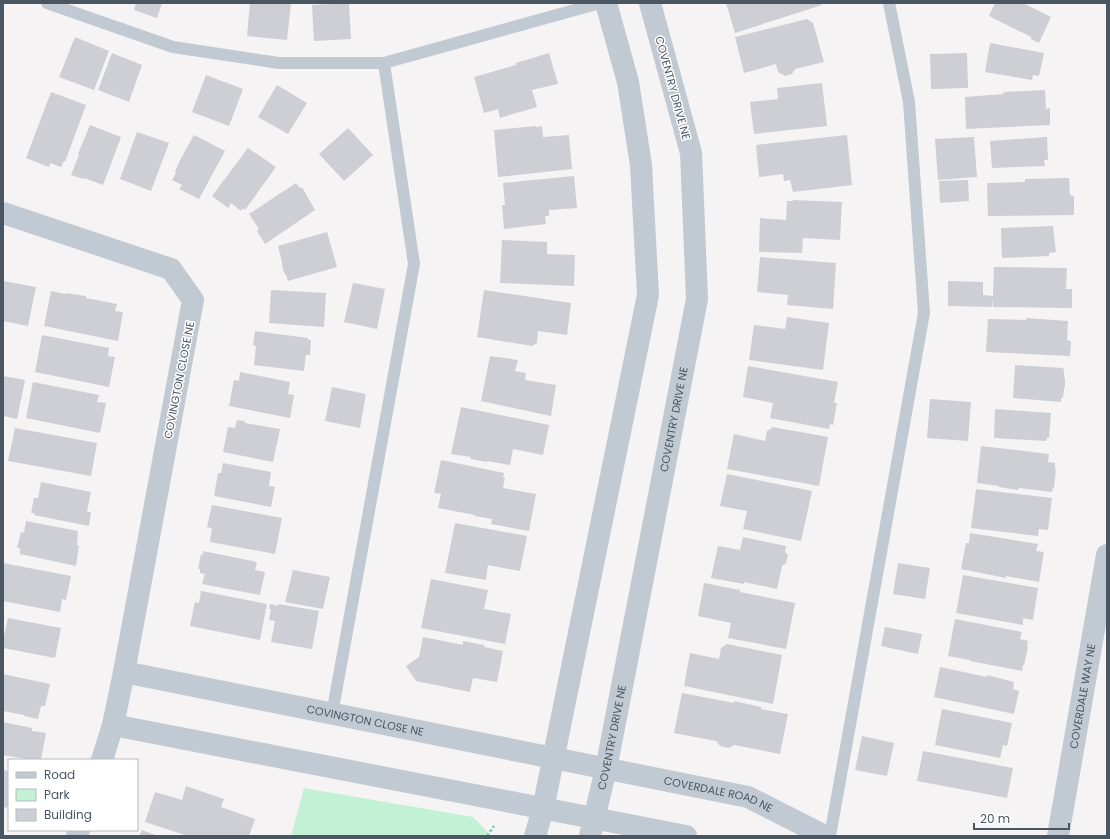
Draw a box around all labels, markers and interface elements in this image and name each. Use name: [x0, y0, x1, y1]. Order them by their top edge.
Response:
street label: COVENTRY DRIVE NE: [651, 34, 695, 142]
street label: COVINGTON CLOSE NE: [160, 320, 198, 440]
street label: COVENTRY DRIVE NE: [656, 366, 692, 473]
street label: COVERDALE WAY NE: [1065, 642, 1099, 750]
street label: COVENTRY DRIVE NE: [593, 684, 630, 791]
street label: COVINGTON CLOSE NE: [305, 701, 425, 740]
legend: [8, 759, 138, 831]
text: Road: [44, 766, 75, 783]
street label: COVERDALE ROAD NE: [662, 772, 776, 816]
text: Park: [44, 786, 71, 803]
scale bar: [974, 805, 1069, 831]
text: Building: [44, 806, 92, 823]
text: 20 m: [980, 810, 1010, 827]

